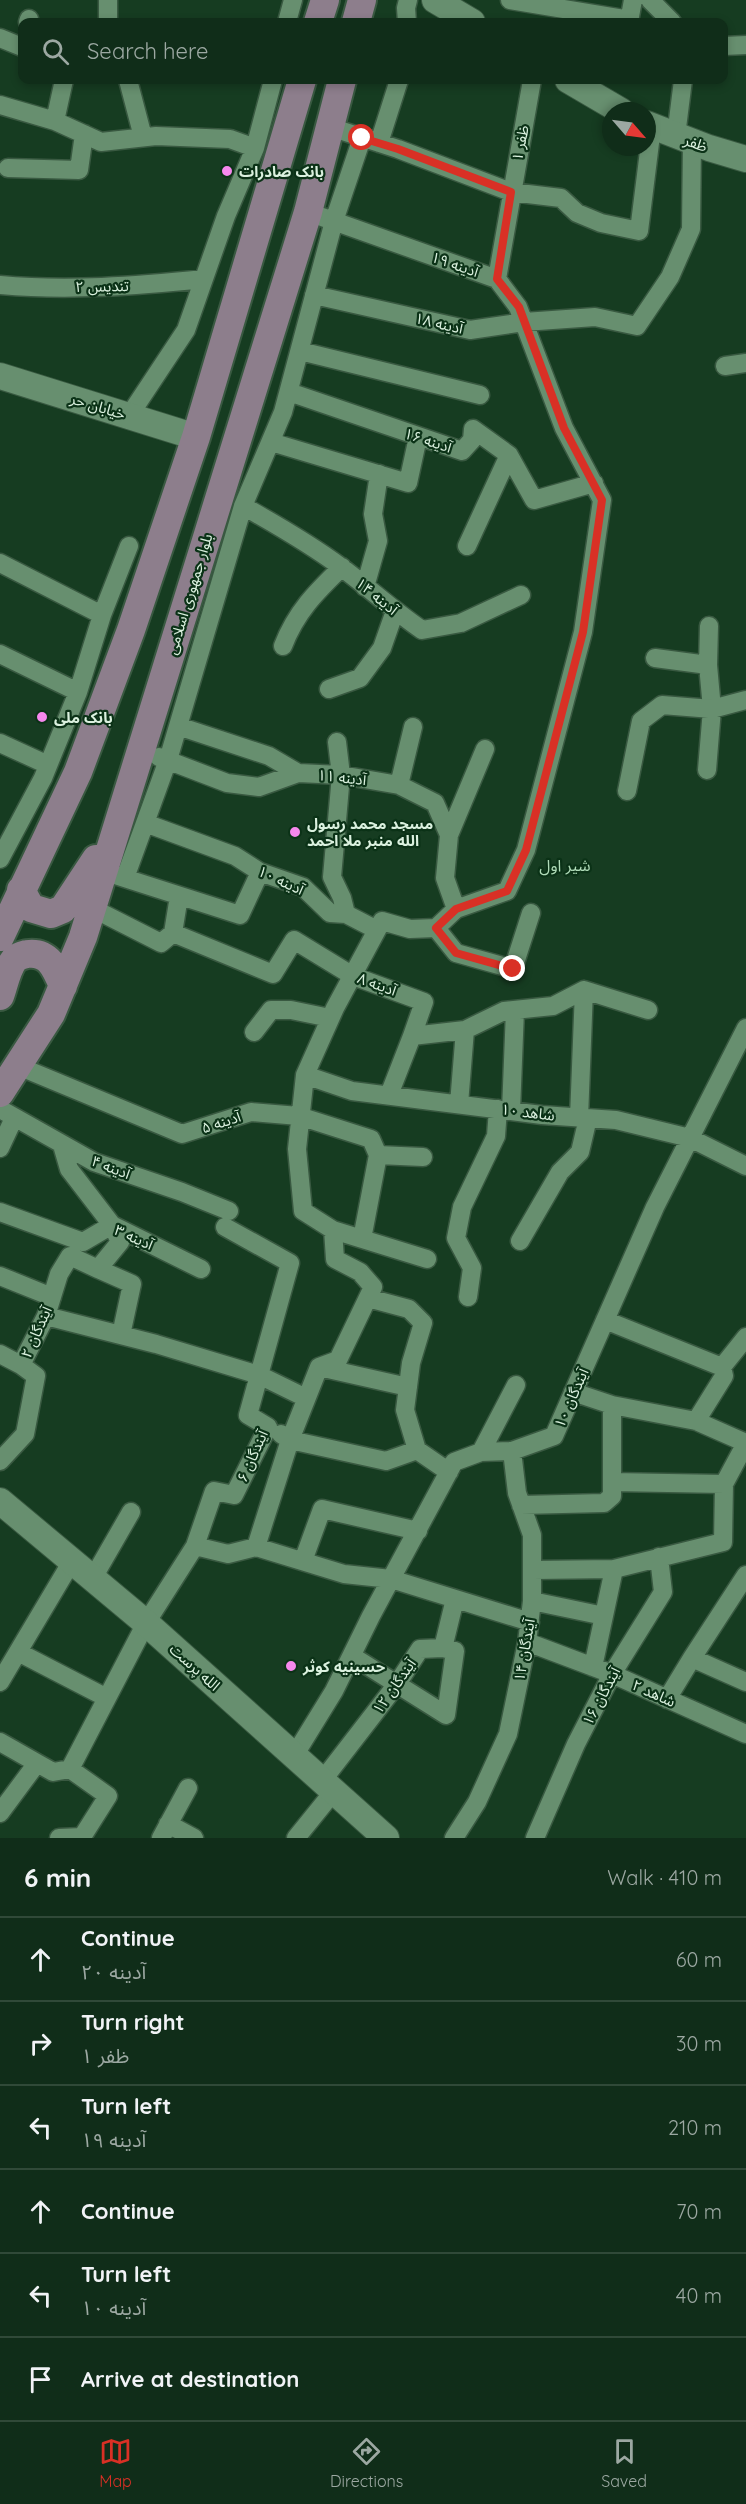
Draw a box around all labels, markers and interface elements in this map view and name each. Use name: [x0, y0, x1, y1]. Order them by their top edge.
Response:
search box: [18, 18, 728, 84]
icon: search: [39, 35, 72, 68]
text: Search here: [87, 37, 208, 65]
north arrow: [602, 102, 656, 156]
street label: ظفر ۱: [507, 123, 533, 163]
route start: [348, 124, 374, 150]
street label: ظفر: [681, 130, 710, 156]
place label: بانک صادرات: [239, 162, 324, 181]
marker: بانک صادرات: [220, 164, 234, 178]
street label: آدینه ۱۹: [429, 247, 482, 281]
street label: تندیس ۲: [75, 276, 129, 296]
street label: آدینه ۱۸: [413, 308, 466, 338]
street label: خیابان حر: [67, 388, 128, 423]
street label: آدینه ۱۶: [402, 423, 455, 457]
street label: بلوار جمهوری اسلامی: [162, 531, 216, 657]
street label: آدینه ۱۴: [352, 573, 402, 619]
place label: بانک ملی: [54, 708, 113, 727]
marker: بانک ملی: [35, 710, 49, 724]
street label: آدینه ۱۱: [317, 765, 368, 789]
place label: مسجد محمد رسول الله منبر ملا احمد: [307, 814, 433, 850]
marker: مسجد محمد رسول الله منبر ملا احمد: [288, 825, 302, 839]
district label: شیر اول: [539, 855, 591, 876]
street label: آدینه ۱۰: [255, 861, 308, 899]
route end: [499, 955, 525, 981]
street label: آدینه ۸: [355, 968, 400, 1000]
street label: شاهد ۱۰: [500, 1099, 556, 1125]
street label: آدینه ۵: [199, 1107, 244, 1137]
street label: آدینه ۴: [89, 1151, 134, 1183]
street label: آدینه ۳: [112, 1220, 157, 1254]
street label: آیندگان ۲: [16, 1303, 56, 1361]
street label: آیندگان ۱۰: [549, 1365, 593, 1431]
street label: آیندگان ۶: [232, 1427, 272, 1485]
street label: آیندگان ۱۴: [509, 1617, 539, 1683]
street label: الله پرست: [165, 1639, 224, 1695]
street label: آیندگان ۱۲: [368, 1654, 420, 1717]
place label: حسینیه کوثر: [302, 1657, 386, 1676]
marker: حسینیه کوثر: [284, 1659, 298, 1673]
street label: آیندگان ۱۶: [578, 1663, 625, 1728]
street label: شاهد ۲: [629, 1675, 679, 1711]
text: 6 min: [24, 1861, 91, 1894]
text: Walk · 410 m: [607, 1865, 722, 1890]
text: Continue: [81, 1924, 175, 1952]
icon: ahead: [24, 1943, 57, 1976]
text: 60 m: [676, 1947, 722, 1972]
text: آدینه ۲۰: [81, 1959, 146, 1984]
text: Turn right: [81, 2008, 185, 2036]
icon: right: [24, 2027, 57, 2060]
text: 30 m: [676, 2031, 722, 2056]
text: ظفر ۱: [81, 2043, 129, 2068]
text: Turn left: [81, 2092, 171, 2120]
icon: left: [24, 2111, 57, 2144]
text: 210 m: [668, 2115, 722, 2140]
text: آدینه ۱۹: [81, 2127, 146, 2152]
icon: ahead: [24, 2195, 57, 2228]
text: Continue: [81, 2197, 175, 2225]
text: 70 m: [676, 2199, 722, 2224]
text: Turn left: [81, 2260, 171, 2288]
icon: left: [24, 2279, 57, 2312]
text: 40 m: [676, 2283, 722, 2308]
text: آدینه ۱۰: [81, 2295, 146, 2320]
icon: arrive: [24, 2363, 57, 2396]
text: Arrive at destination: [81, 2365, 299, 2393]
tab: Map: [99, 2435, 132, 2491]
tab: Directions: [330, 2435, 403, 2491]
tab: Saved: [601, 2435, 647, 2491]

